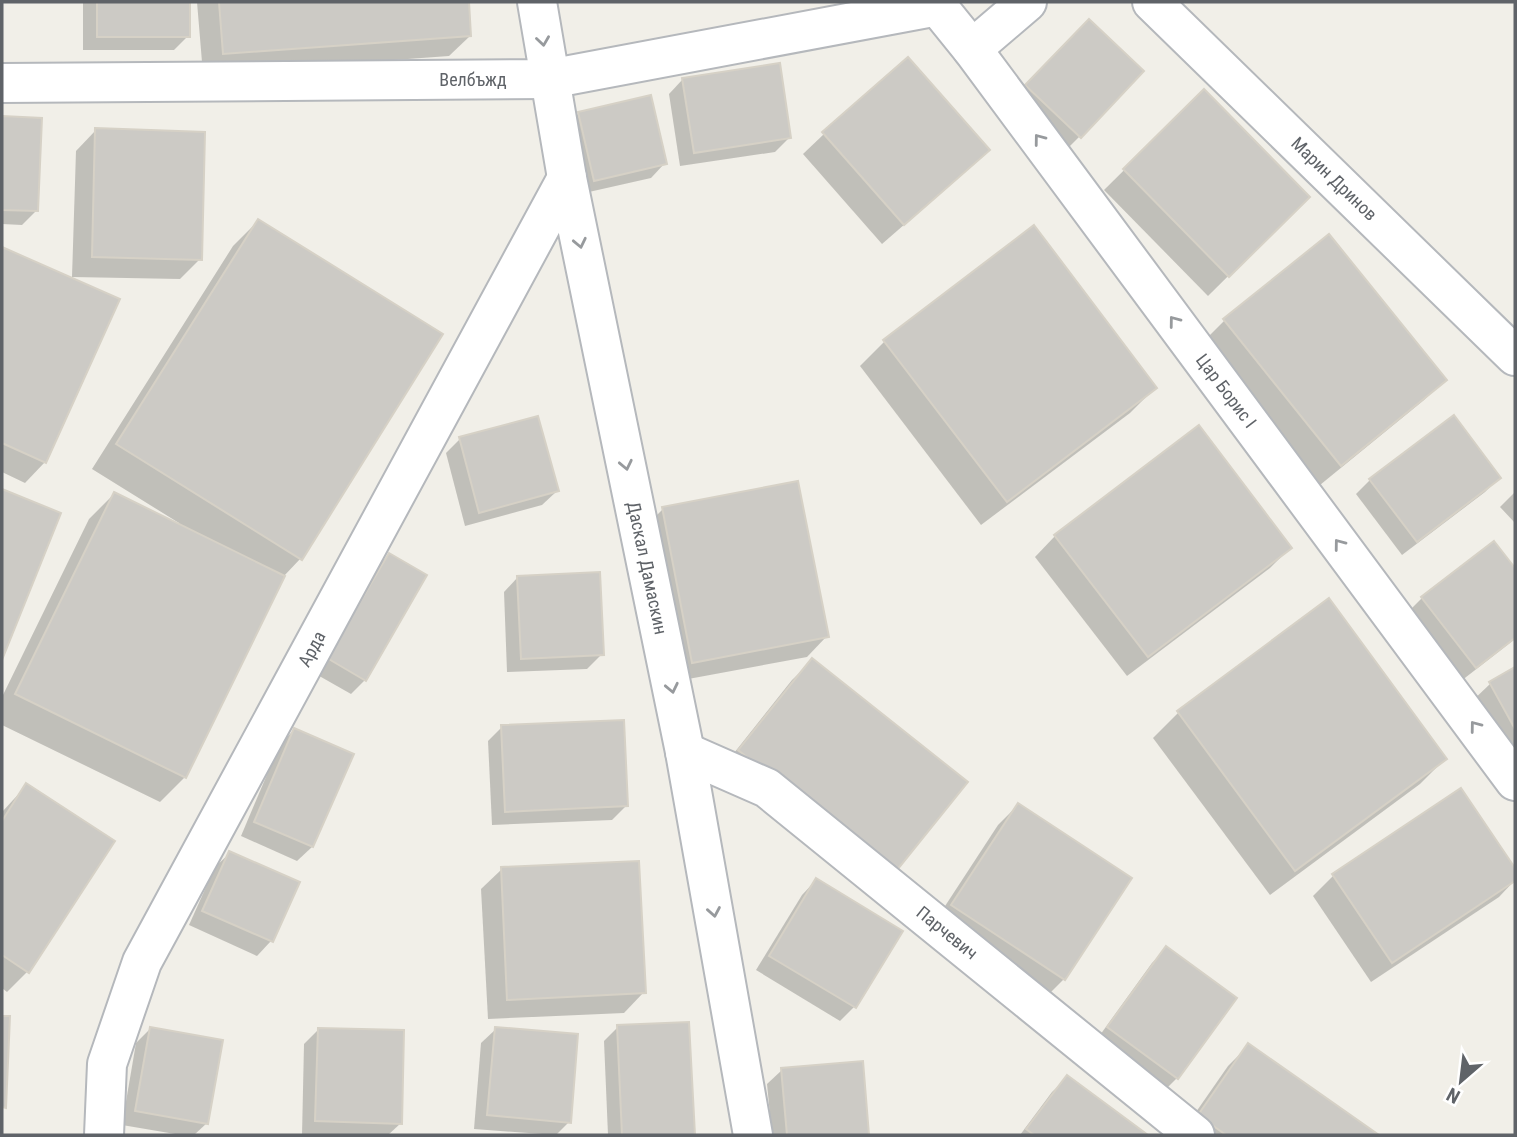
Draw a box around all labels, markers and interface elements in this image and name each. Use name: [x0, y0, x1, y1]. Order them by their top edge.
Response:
one-way arrow: [535, 35, 550, 46]
street label: Велбъжд: [439, 69, 507, 90]
street label: Марин Дринов: [1287, 133, 1381, 225]
one-way arrow: [1034, 134, 1047, 147]
one-way arrow: [572, 237, 587, 249]
one-way arrow: [1170, 317, 1183, 329]
street label: Цар Борис I: [1192, 350, 1261, 432]
one-way arrow: [618, 459, 633, 471]
street label: Даскал Дамаскин: [623, 499, 672, 636]
one-way arrow: [1335, 539, 1347, 551]
street label: Арда: [294, 627, 330, 670]
one-way arrow: [664, 682, 679, 694]
one-way arrow: [1470, 721, 1483, 734]
street label: Парчевич: [912, 902, 982, 964]
one-way arrow: [706, 906, 721, 918]
north arrow: [1426, 1046, 1496, 1116]
text: N: [1443, 1083, 1464, 1108]

